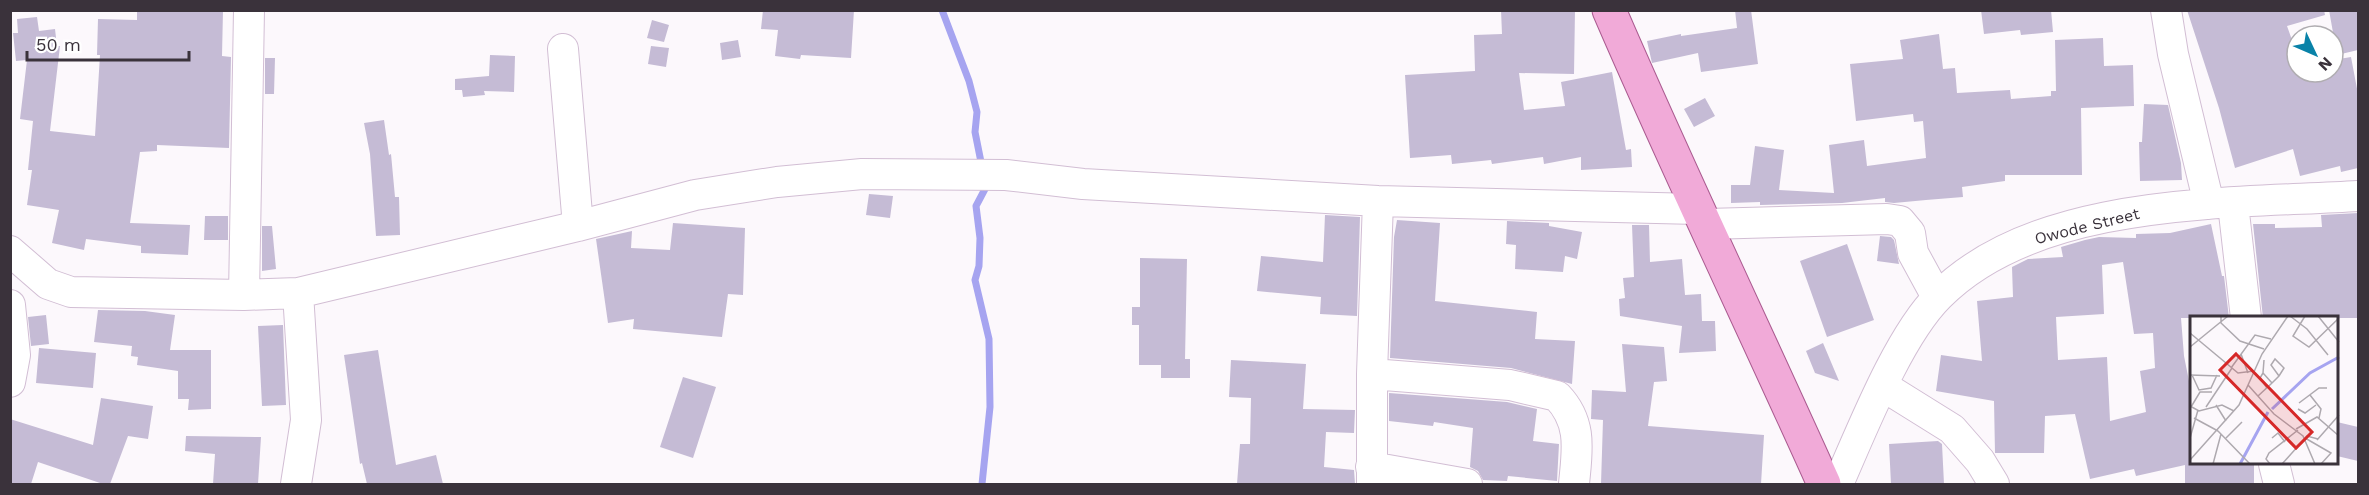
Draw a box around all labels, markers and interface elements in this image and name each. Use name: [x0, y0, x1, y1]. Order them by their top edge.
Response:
scale bar: [27, 24, 189, 62]
north arrow: [2285, 24, 2345, 84]
text: 50 m: [36, 34, 81, 55]
text: N: [2314, 53, 2336, 75]
street label: Owode Street: [2033, 204, 2142, 248]
inset map: [2190, 316, 2339, 465]

